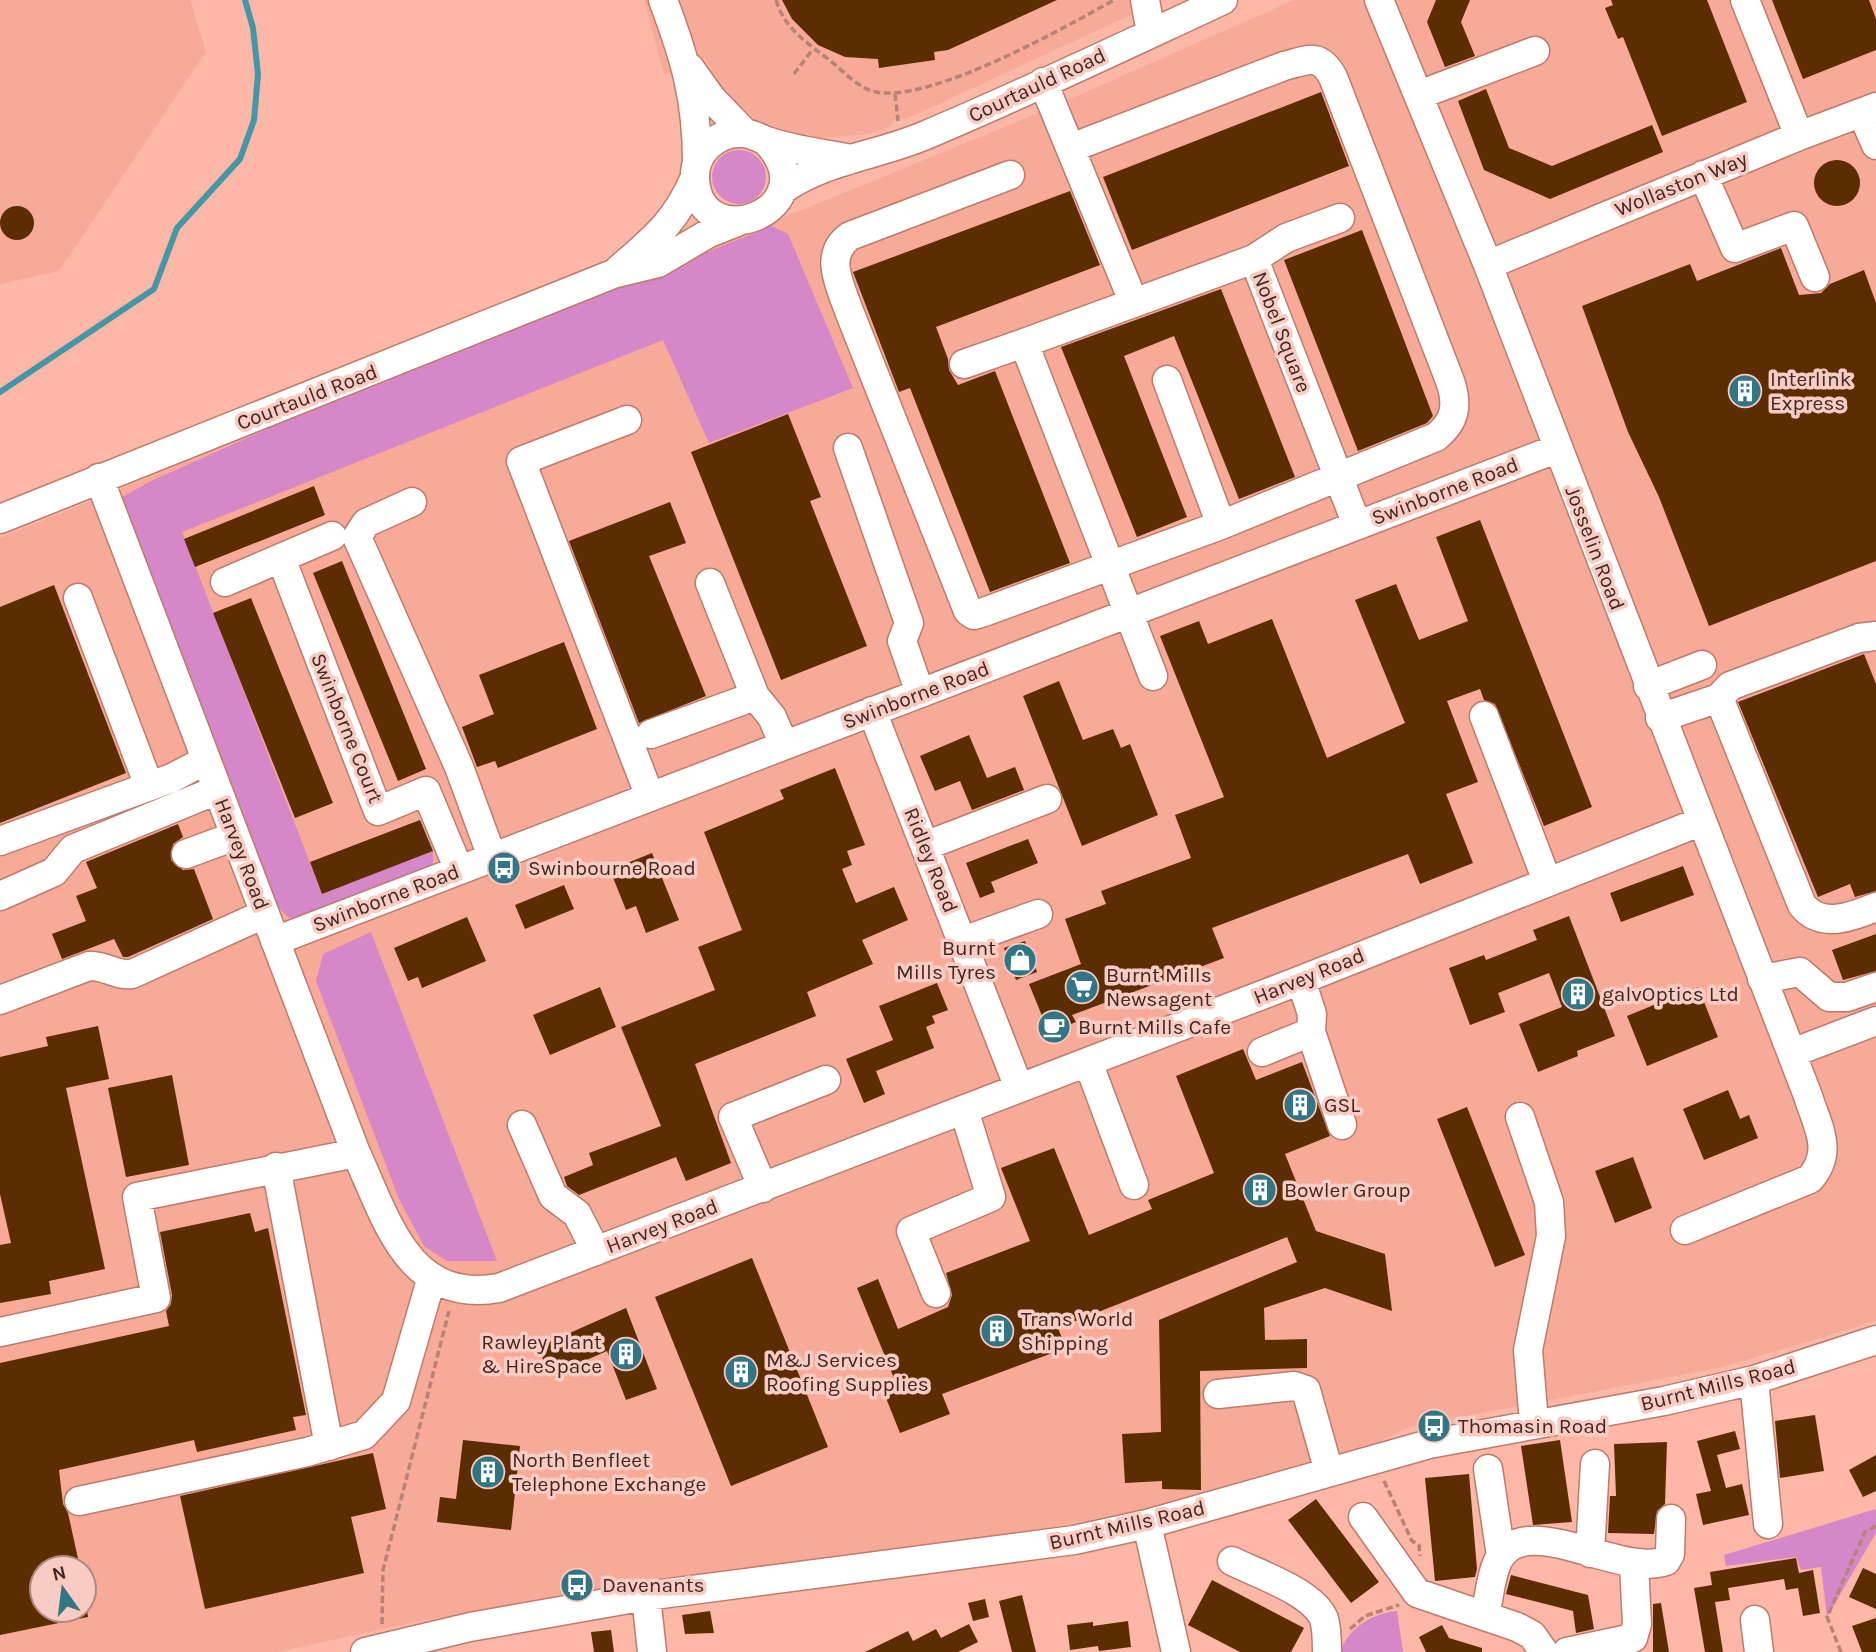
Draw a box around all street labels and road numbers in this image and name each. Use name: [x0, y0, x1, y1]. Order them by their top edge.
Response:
street label: Courtauld Road: [965, 43, 1109, 127]
street label: Wollaston Way: [1611, 146, 1751, 221]
street label: Nobel Square: [1248, 268, 1316, 396]
street label: Courtauld Road: [233, 359, 381, 435]
street label: Swinborne Road: [1368, 452, 1522, 530]
street label: Josselin Road: [1560, 483, 1630, 613]
street label: Swinborne Court: [306, 650, 388, 806]
street label: Swinborne Road: [839, 656, 993, 734]
street label: Harvey Road: [210, 795, 274, 913]
street label: Ridley Road: [899, 804, 963, 916]
street label: Swinborne Road: [309, 859, 463, 937]
street label: Harvey Road: [1250, 943, 1368, 1009]
street label: Harvey Road: [603, 1194, 721, 1258]
street label: Burnt Mills Road: [1638, 1354, 1798, 1416]
street label: Burnt Mills Road: [1047, 1495, 1207, 1555]

